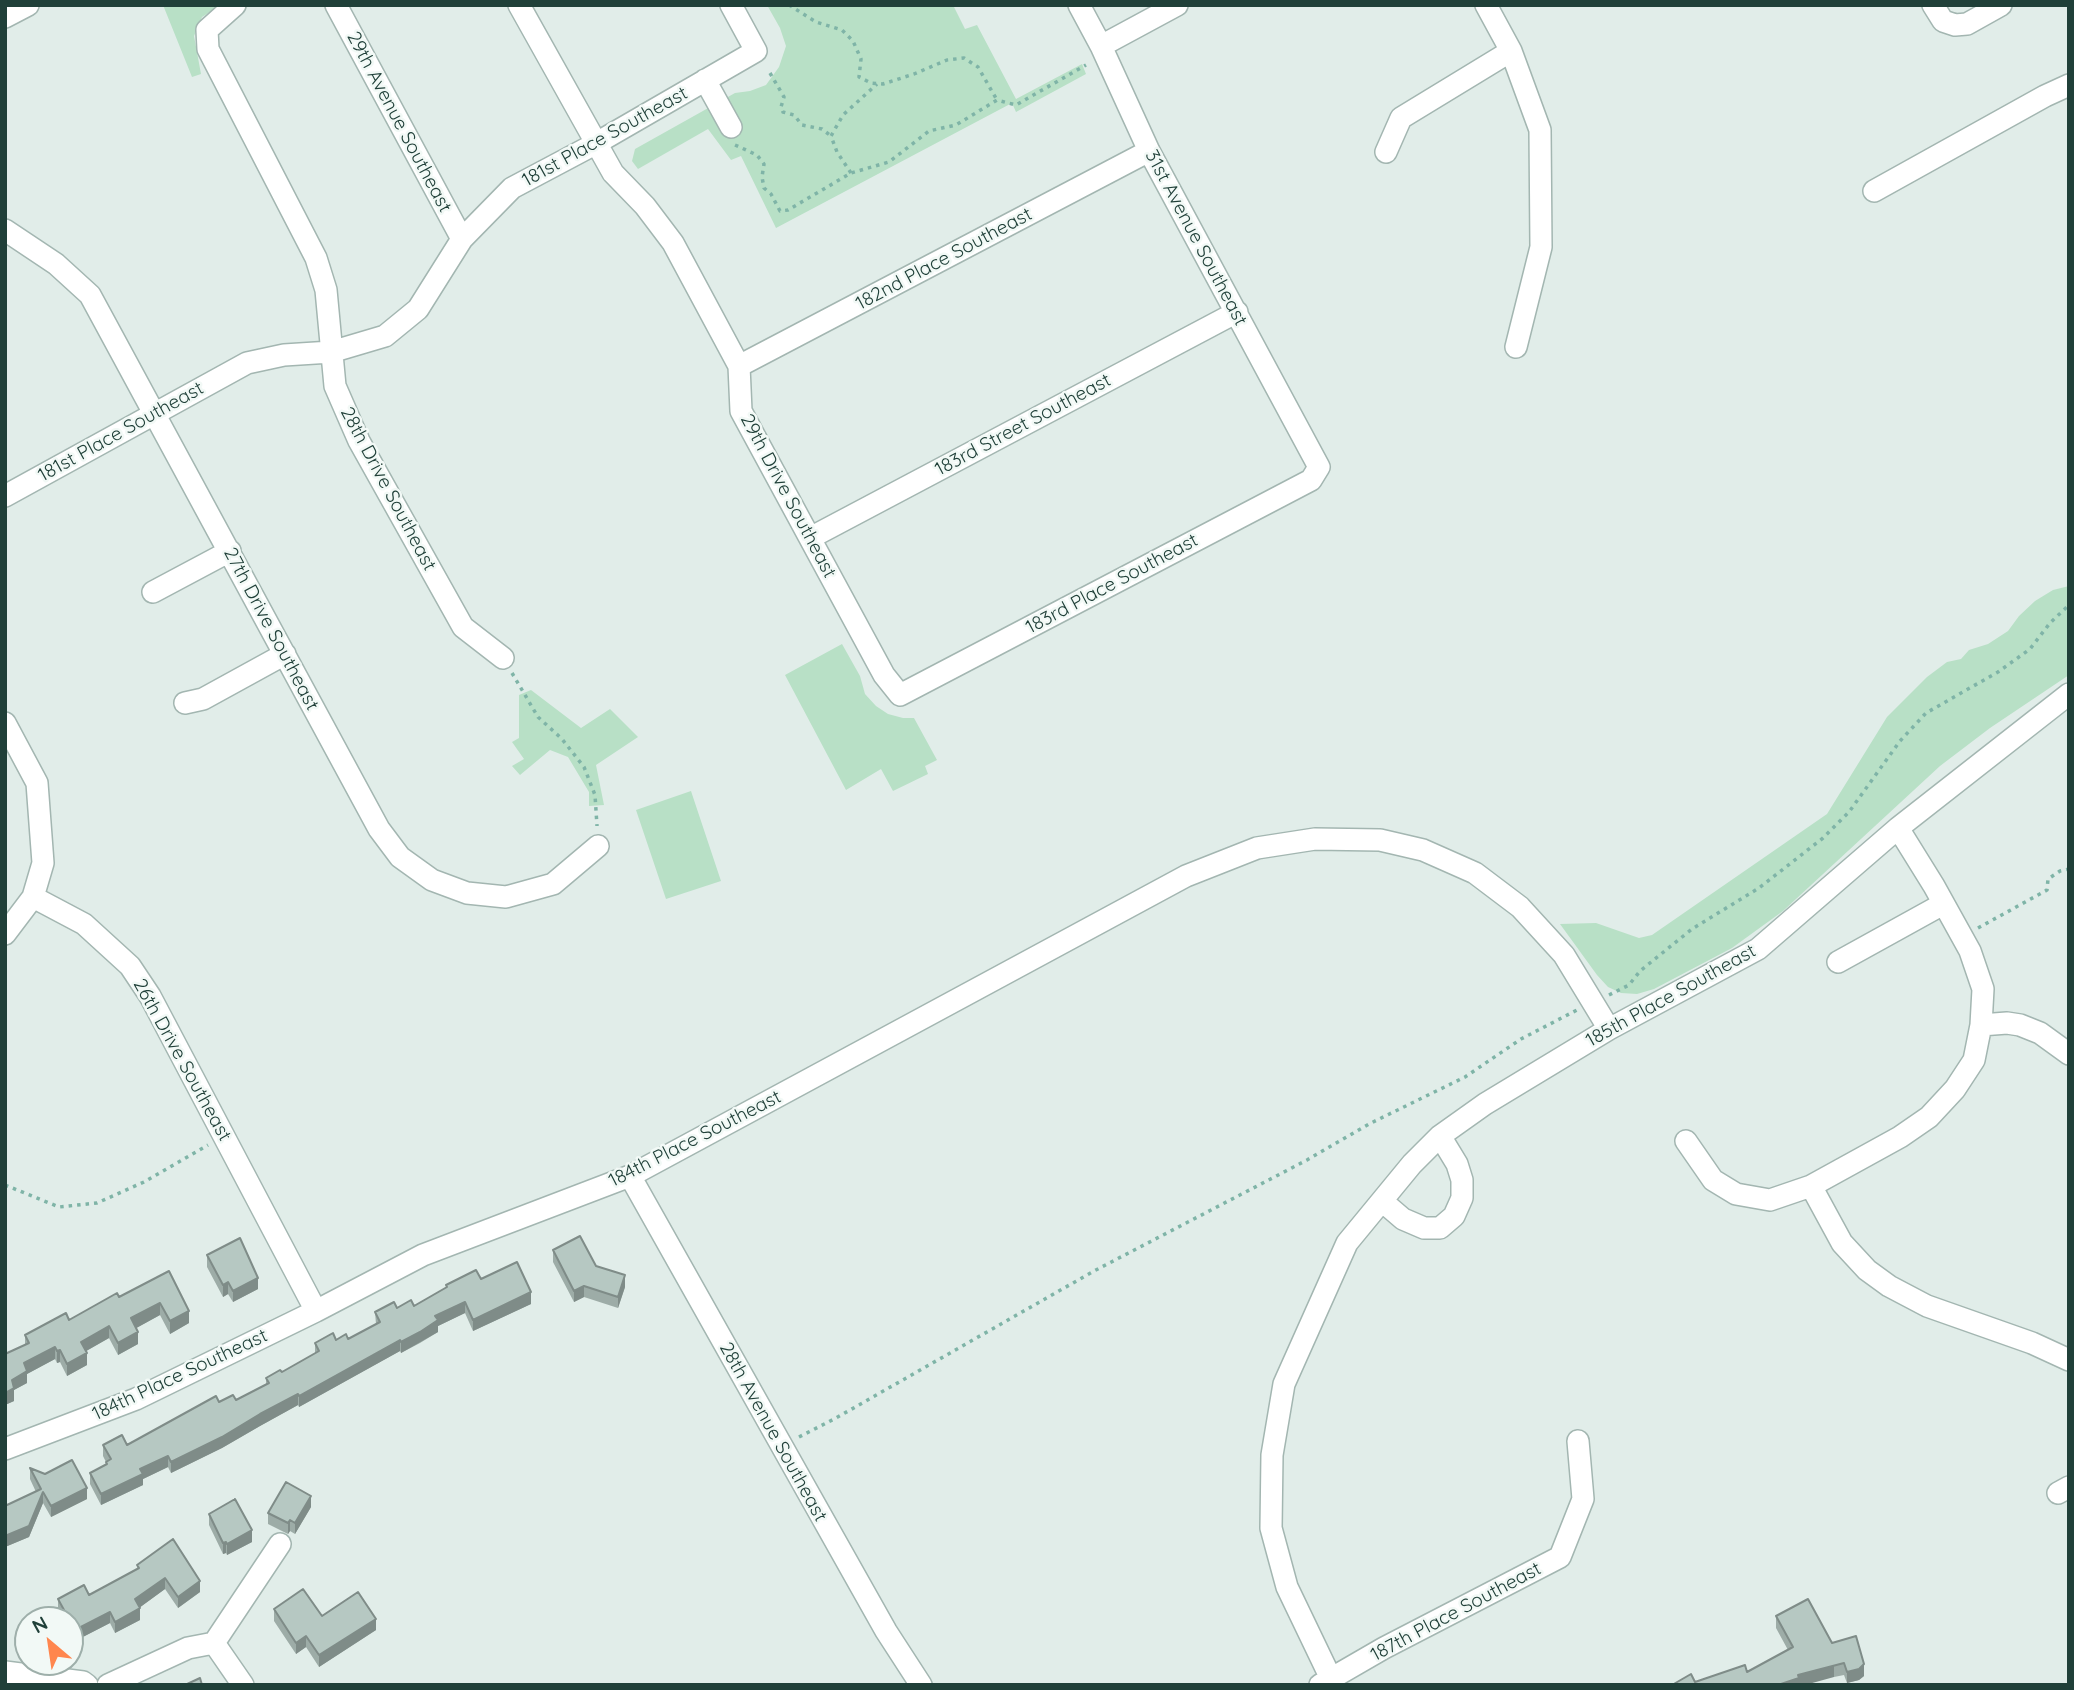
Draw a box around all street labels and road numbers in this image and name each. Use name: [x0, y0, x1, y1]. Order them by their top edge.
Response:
street label: 29th Avenue Southeast: [342, 28, 456, 216]
street label: 181st Place Southeast: [518, 82, 692, 192]
street label: 31st Avenue Southeast: [1140, 146, 1252, 330]
street label: 182nd Place Southeast: [852, 203, 1036, 315]
street label: 183rd Street Southeast: [931, 369, 1115, 481]
street label: 181st Place Southeast: [34, 377, 208, 487]
street label: 28th Drive Southeast: [335, 403, 441, 575]
street label: 29th Drive Southeast: [735, 410, 841, 582]
street label: 183rd Place Southeast: [1022, 529, 1202, 639]
street label: 27th Drive Southeast: [218, 544, 324, 714]
street label: 185th Place Southeast: [1582, 940, 1760, 1052]
street label: 26th Drive Southeast: [128, 975, 236, 1145]
street label: 184th Place Southeast: [605, 1086, 785, 1192]
street label: 184th Place Southeast: [89, 1324, 271, 1426]
street label: 28th Avenue Southeast: [714, 1338, 832, 1526]
street label: 187th Place Southeast: [1367, 1557, 1545, 1667]

